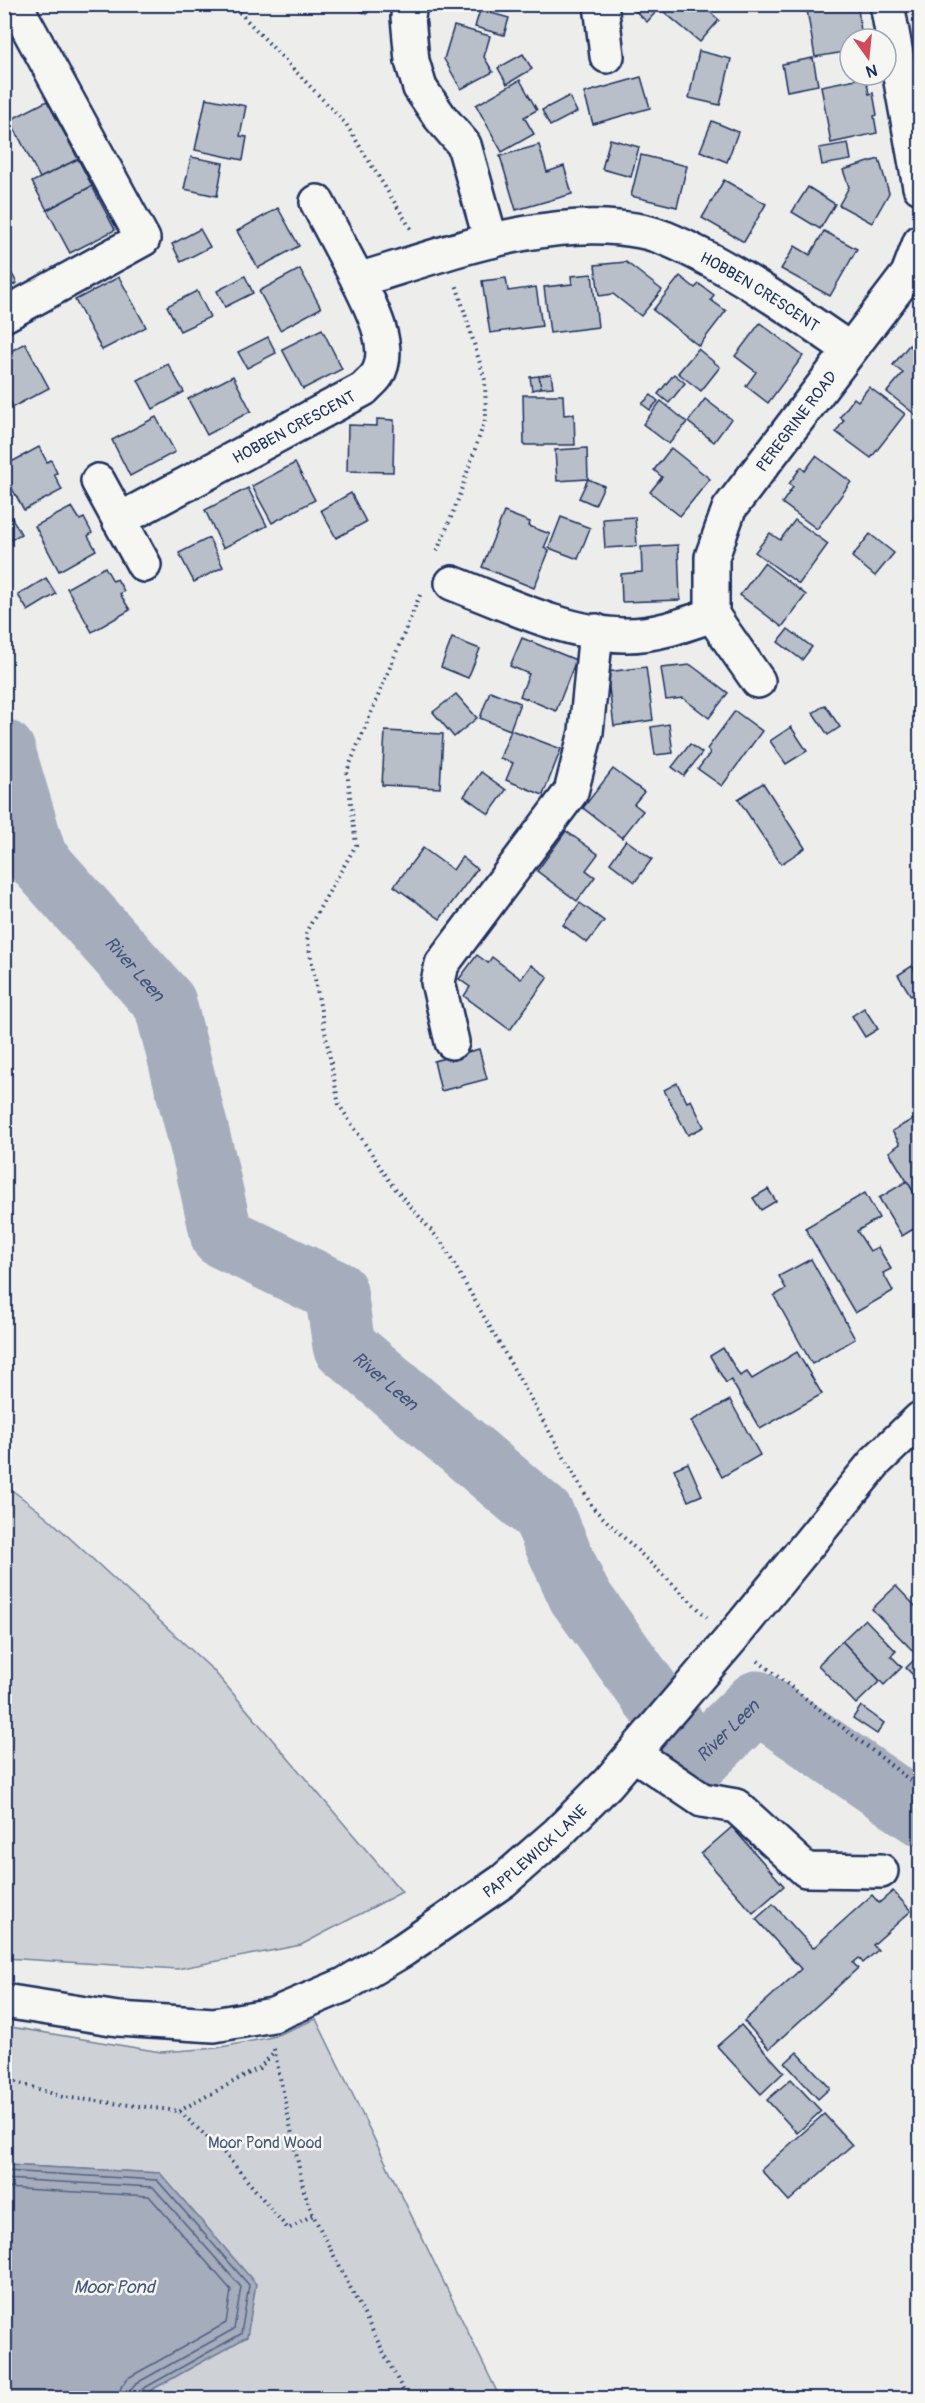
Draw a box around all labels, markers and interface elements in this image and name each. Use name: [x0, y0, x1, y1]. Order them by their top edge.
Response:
north arrow: [838, 27, 898, 87]
text: N: [864, 59, 879, 82]
street label: HOBBEN CRESCENT: [697, 248, 823, 337]
street label: PEREGRINE ROAD: [752, 367, 842, 476]
street label: HOBBEN CRESCENT: [229, 386, 359, 469]
water label: River Leen: [99, 932, 170, 1007]
water label: River Leen: [347, 1347, 423, 1416]
water label: River Leen: [692, 1694, 765, 1767]
street label: PAPPLEWICK LANE: [479, 1801, 592, 1903]
park label: Moor Pond Wood: [208, 2133, 322, 2153]
water label: Moor Pond: [73, 2276, 157, 2299]

